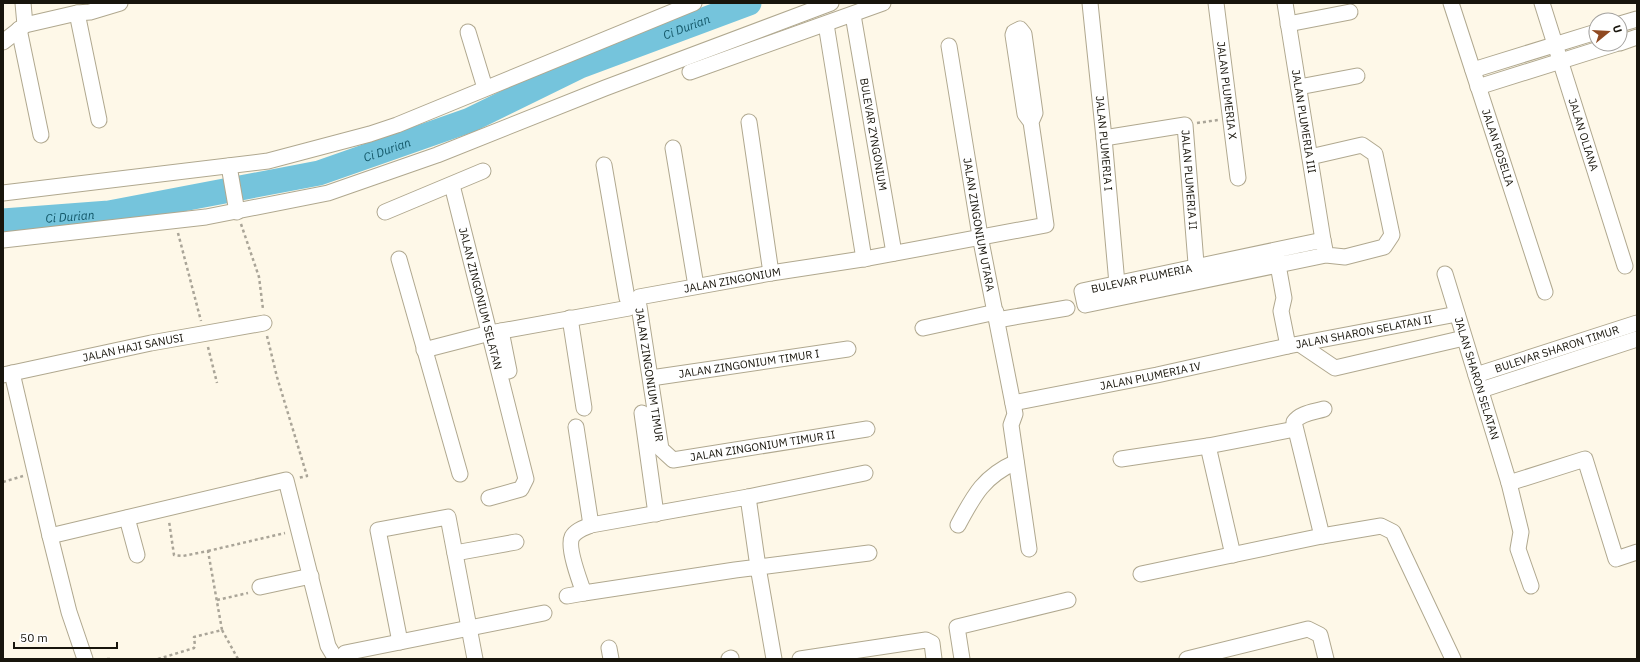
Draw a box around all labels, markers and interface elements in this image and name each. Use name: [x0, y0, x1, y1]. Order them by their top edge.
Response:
water label: Ci Durian: [661, 11, 712, 42]
north arrow: [1588, 12, 1628, 52]
text: U: [1610, 23, 1625, 35]
street label: JALAN PLUMERIA X: [1214, 41, 1240, 140]
street label: JALAN PLUMERIA III: [1289, 69, 1319, 174]
street label: BULEVAR ZYNGONIUM: [857, 77, 890, 192]
street label: JALAN PLUMERIA I: [1093, 95, 1116, 192]
street label: JALAN OLIANA: [1566, 97, 1602, 173]
street label: JALAN ROSELIA: [1479, 107, 1517, 188]
street label: JALAN PLUMERIA II: [1178, 129, 1200, 230]
water label: Ci Durian: [361, 134, 413, 164]
street label: JALAN ZINGONIUM UTARA: [960, 157, 998, 292]
water label: Ci Durian: [45, 207, 95, 225]
street label: JALAN ZINGONIUM SELATAN: [456, 226, 505, 371]
street label: BULEVAR PLUMERIA: [1090, 261, 1193, 296]
street label: JALAN ZINGONIUM: [683, 265, 782, 296]
street label: JALAN ZINGONIUM TIMUR: [632, 307, 667, 443]
street label: JALAN SHARON SELATAN II: [1294, 312, 1433, 351]
street label: JALAN SHARON SELATAN: [1452, 315, 1502, 441]
street label: BULEVAR SHARON TIMUR: [1493, 322, 1621, 375]
street label: JALAN HAJI SANUSI: [81, 330, 185, 365]
street label: JALAN ZINGONIUM TIMUR I: [678, 346, 820, 381]
street label: JALAN PLUMERIA IV: [1099, 358, 1202, 393]
street label: JALAN ZINGONIUM TIMUR II: [689, 427, 836, 464]
scale bar: [14, 624, 117, 650]
text: 50 m: [20, 630, 48, 645]

